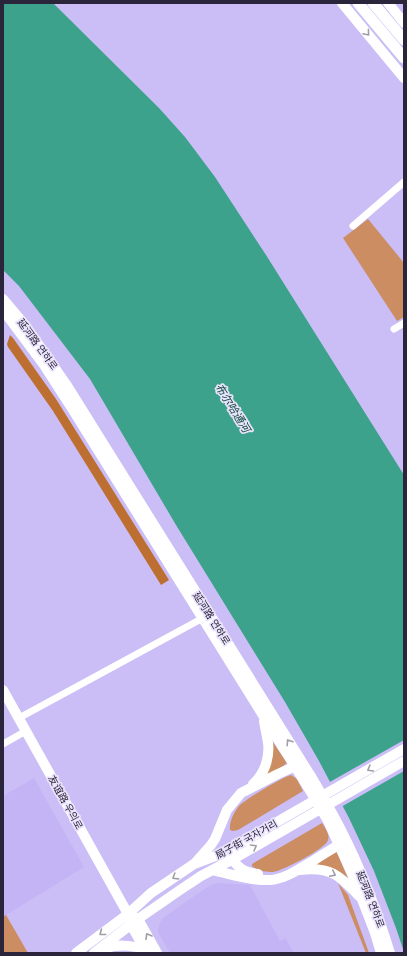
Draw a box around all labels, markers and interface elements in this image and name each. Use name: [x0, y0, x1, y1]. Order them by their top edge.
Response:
one-way arrow: [362, 28, 369, 36]
street label: 延河路 연하로: [15, 316, 61, 372]
water label: 布尔哈通河: [212, 380, 255, 437]
street label: 延河路 연하로: [190, 589, 234, 647]
one-way arrow: [287, 739, 294, 746]
one-way arrow: [367, 764, 374, 771]
street label: 友谊路 우의로: [45, 772, 87, 832]
street label: 局子街 국자거리: [212, 816, 280, 862]
one-way arrow: [250, 844, 257, 851]
street label: 延河路 연하로: [354, 868, 388, 930]
one-way arrow: [329, 869, 336, 877]
one-way arrow: [172, 872, 179, 879]
one-way arrow: [99, 929, 106, 936]
one-way arrow: [145, 933, 152, 940]

